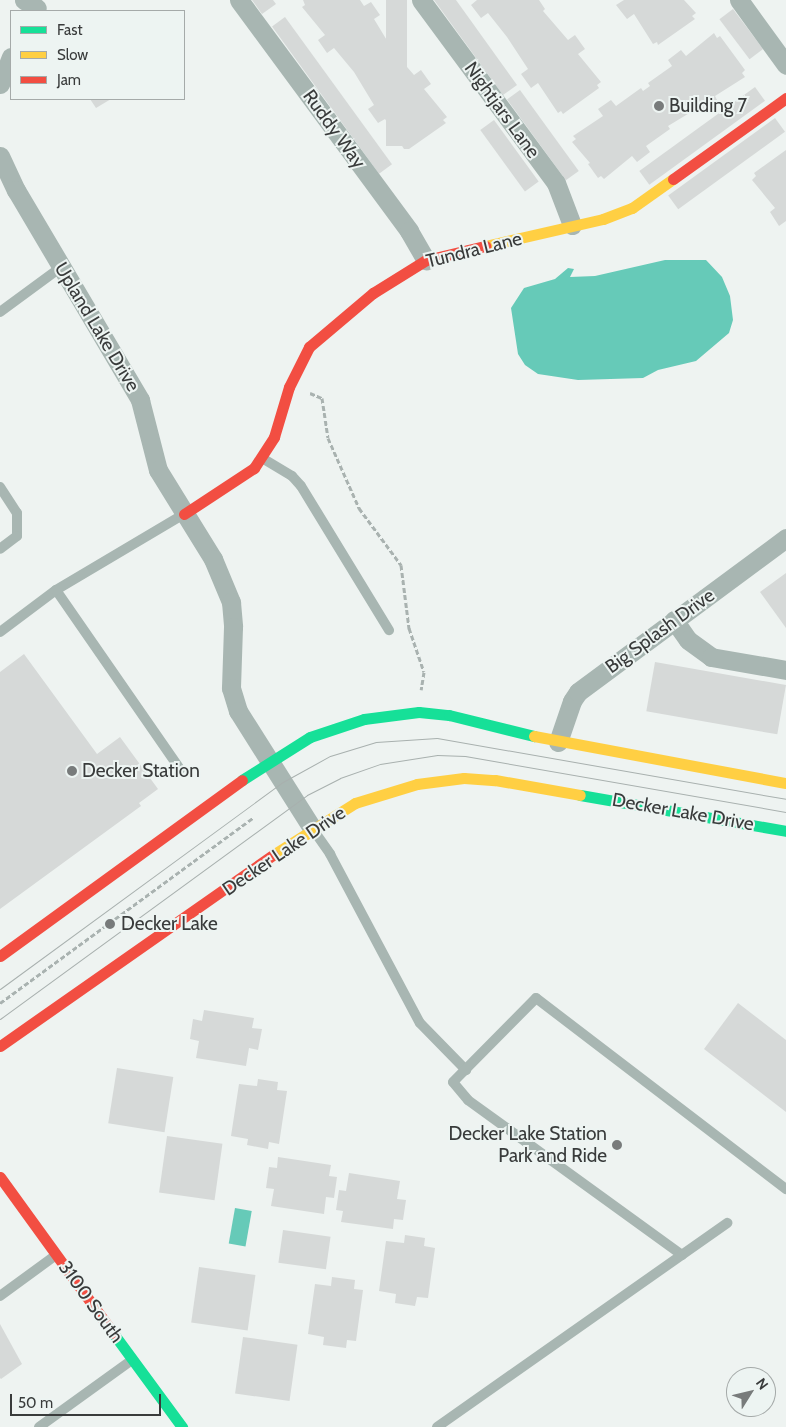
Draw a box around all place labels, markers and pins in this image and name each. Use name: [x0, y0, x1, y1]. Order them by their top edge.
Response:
place label: Building 7: [669, 95, 747, 117]
marker: Building 7: [653, 100, 665, 112]
place label: Decker Station: [82, 760, 200, 782]
marker: Decker Station: [66, 765, 78, 777]
place label: Decker Lake: [121, 913, 218, 935]
marker: Decker Lake: [103, 917, 117, 931]
place label: Decker Lake Station Park and Ride: [448, 1123, 607, 1167]
marker: Decker Lake Station Park and Ride: [611, 1139, 623, 1151]

